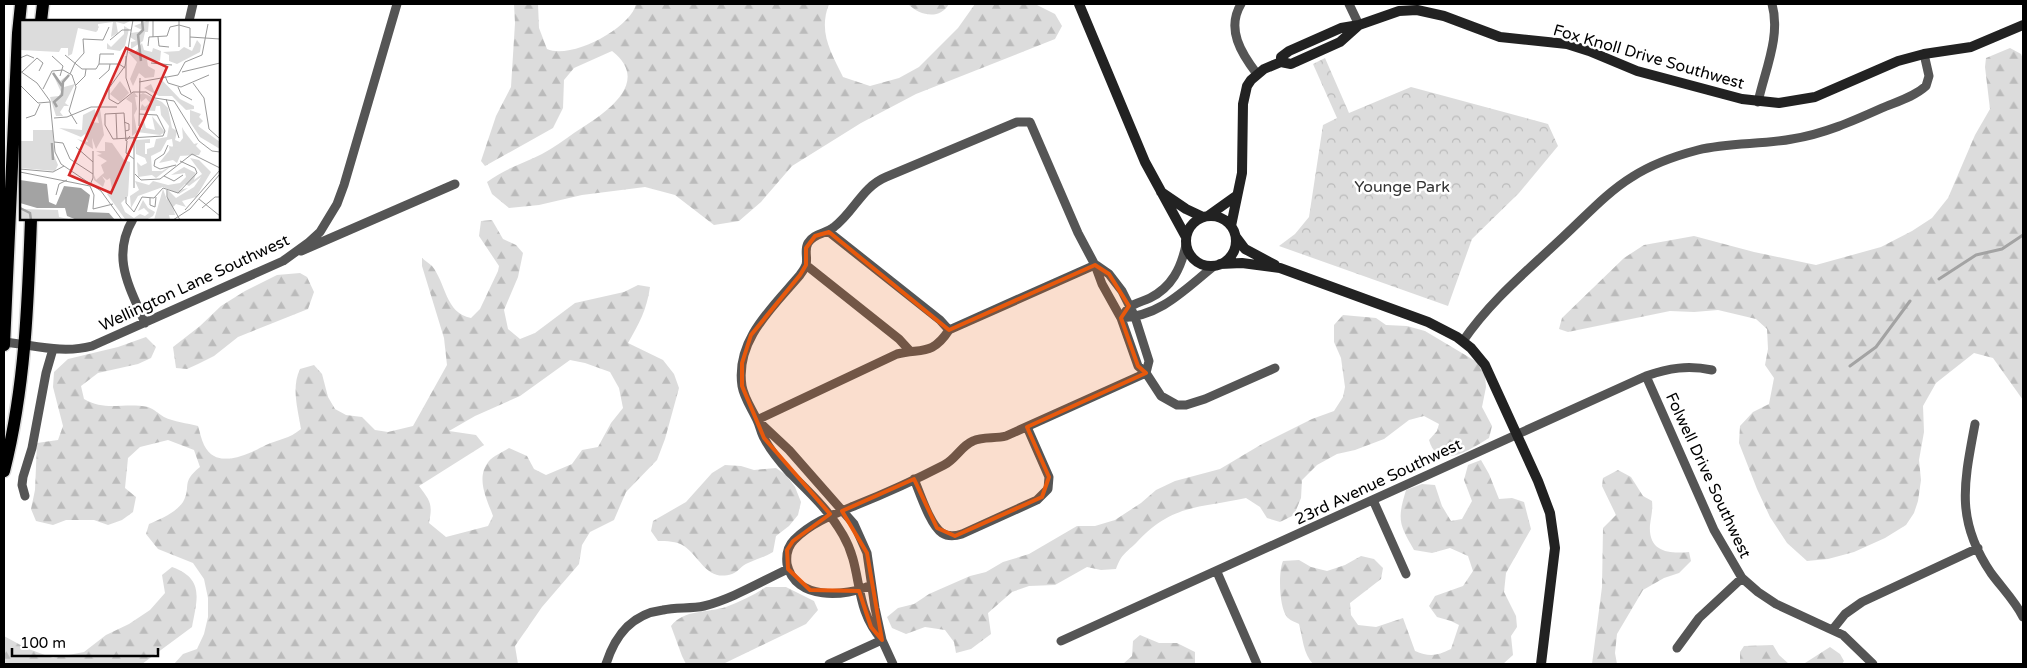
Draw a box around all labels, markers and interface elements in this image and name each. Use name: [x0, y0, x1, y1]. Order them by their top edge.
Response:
inset map: [20, 20, 220, 220]
street label: Fox Knoll Drive Southwest: [1551, 20, 1747, 94]
park label: Younge Park: [1354, 177, 1450, 197]
street label: Wellington Lane Southwest: [96, 230, 293, 336]
street label: Folwell Drive Southwest: [1661, 389, 1755, 561]
street label: 23rd Avenue Southwest: [1292, 434, 1465, 529]
scale bar: [12, 626, 159, 658]
text: 100 m: [20, 634, 66, 652]

